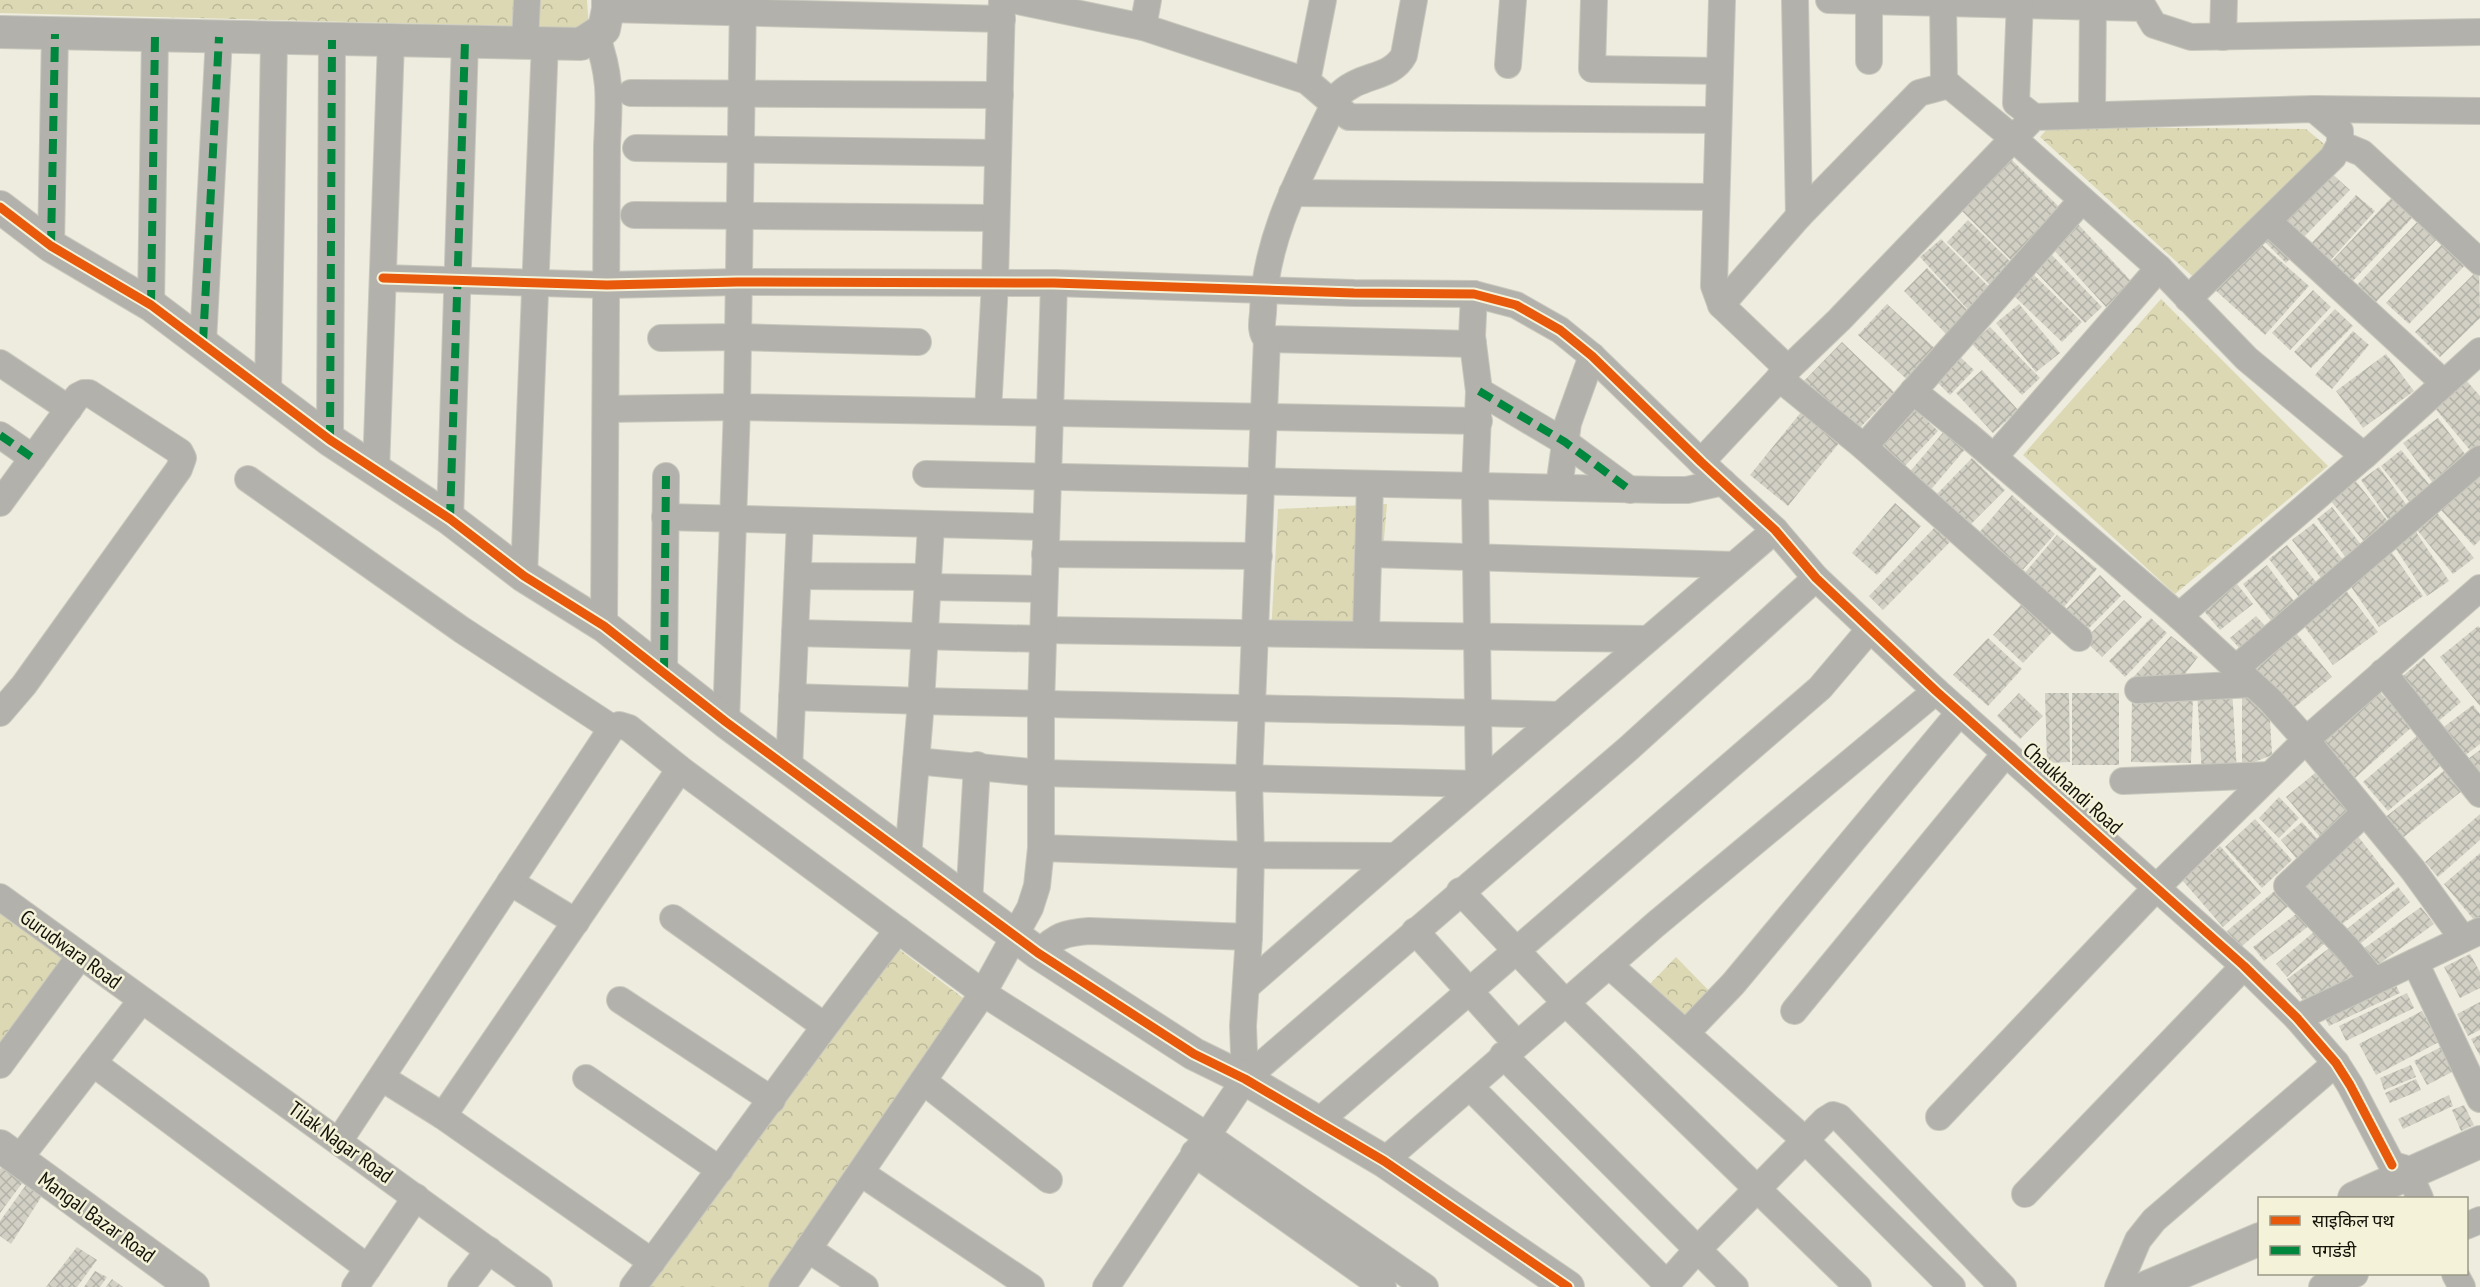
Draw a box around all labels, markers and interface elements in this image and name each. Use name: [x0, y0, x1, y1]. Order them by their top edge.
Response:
street label: Chaukhandi Road: [2017, 736, 2129, 840]
street label: Gurudwara Road: [15, 903, 127, 995]
street label: Tilak Nagar Road: [283, 1095, 399, 1189]
street label: Mangal Bazar Road: [33, 1165, 161, 1269]
legend: [2258, 1197, 2468, 1275]
text: साइकिल पथ: [2312, 1209, 2394, 1232]
text: पगडंडी: [2312, 1239, 2357, 1262]

